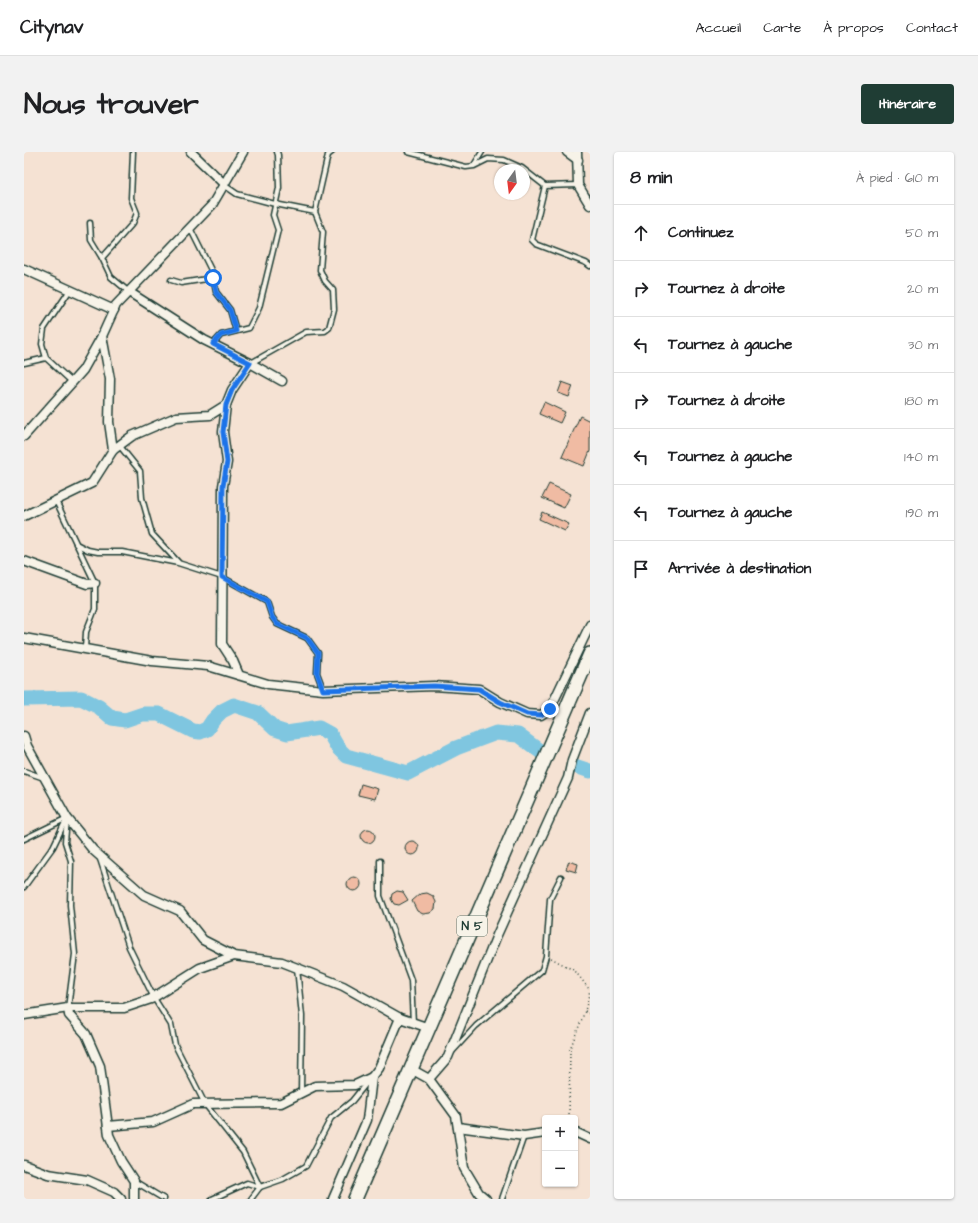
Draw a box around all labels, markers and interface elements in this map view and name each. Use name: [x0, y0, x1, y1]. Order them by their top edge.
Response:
text: Citynav: [20, 14, 83, 41]
text: Accueil: [696, 18, 741, 38]
text: Carte: [763, 18, 801, 38]
text: À propos: [823, 18, 884, 38]
text: Contact: [906, 18, 958, 38]
button: Itinéraire: [861, 84, 954, 124]
text: Nous trouver: [24, 85, 199, 124]
north arrow: [494, 164, 530, 200]
text: 8 min: [630, 166, 672, 190]
text: À pied · 610 m: [856, 169, 938, 187]
icon: ahead: [630, 222, 652, 244]
text: Continuez: [668, 222, 734, 243]
text: 50 m: [905, 224, 938, 242]
route start: [204, 269, 222, 287]
icon: right: [630, 278, 652, 300]
text: Tournez à droite: [668, 278, 785, 299]
text: 20 m: [907, 280, 938, 298]
icon: left: [630, 334, 652, 356]
text: Tournez à gauche: [668, 334, 792, 355]
text: 30 m: [908, 336, 938, 354]
icon: right: [630, 390, 652, 412]
text: Tournez à droite: [668, 390, 785, 411]
text: 180 m: [904, 392, 938, 410]
icon: left: [630, 446, 652, 468]
text: Tournez à gauche: [668, 446, 792, 467]
text: 140 m: [904, 448, 938, 466]
icon: left: [630, 502, 652, 524]
text: Tournez à gauche: [668, 502, 792, 523]
text: 190 m: [905, 504, 938, 522]
icon: arrive: [630, 558, 652, 580]
text: Arrivée à destination: [668, 558, 811, 579]
route end: [541, 700, 559, 718]
road number: N 5: [457, 916, 487, 936]
map controls: [542, 1115, 578, 1187]
button: +: [542, 1115, 578, 1151]
button: −: [542, 1151, 578, 1187]

